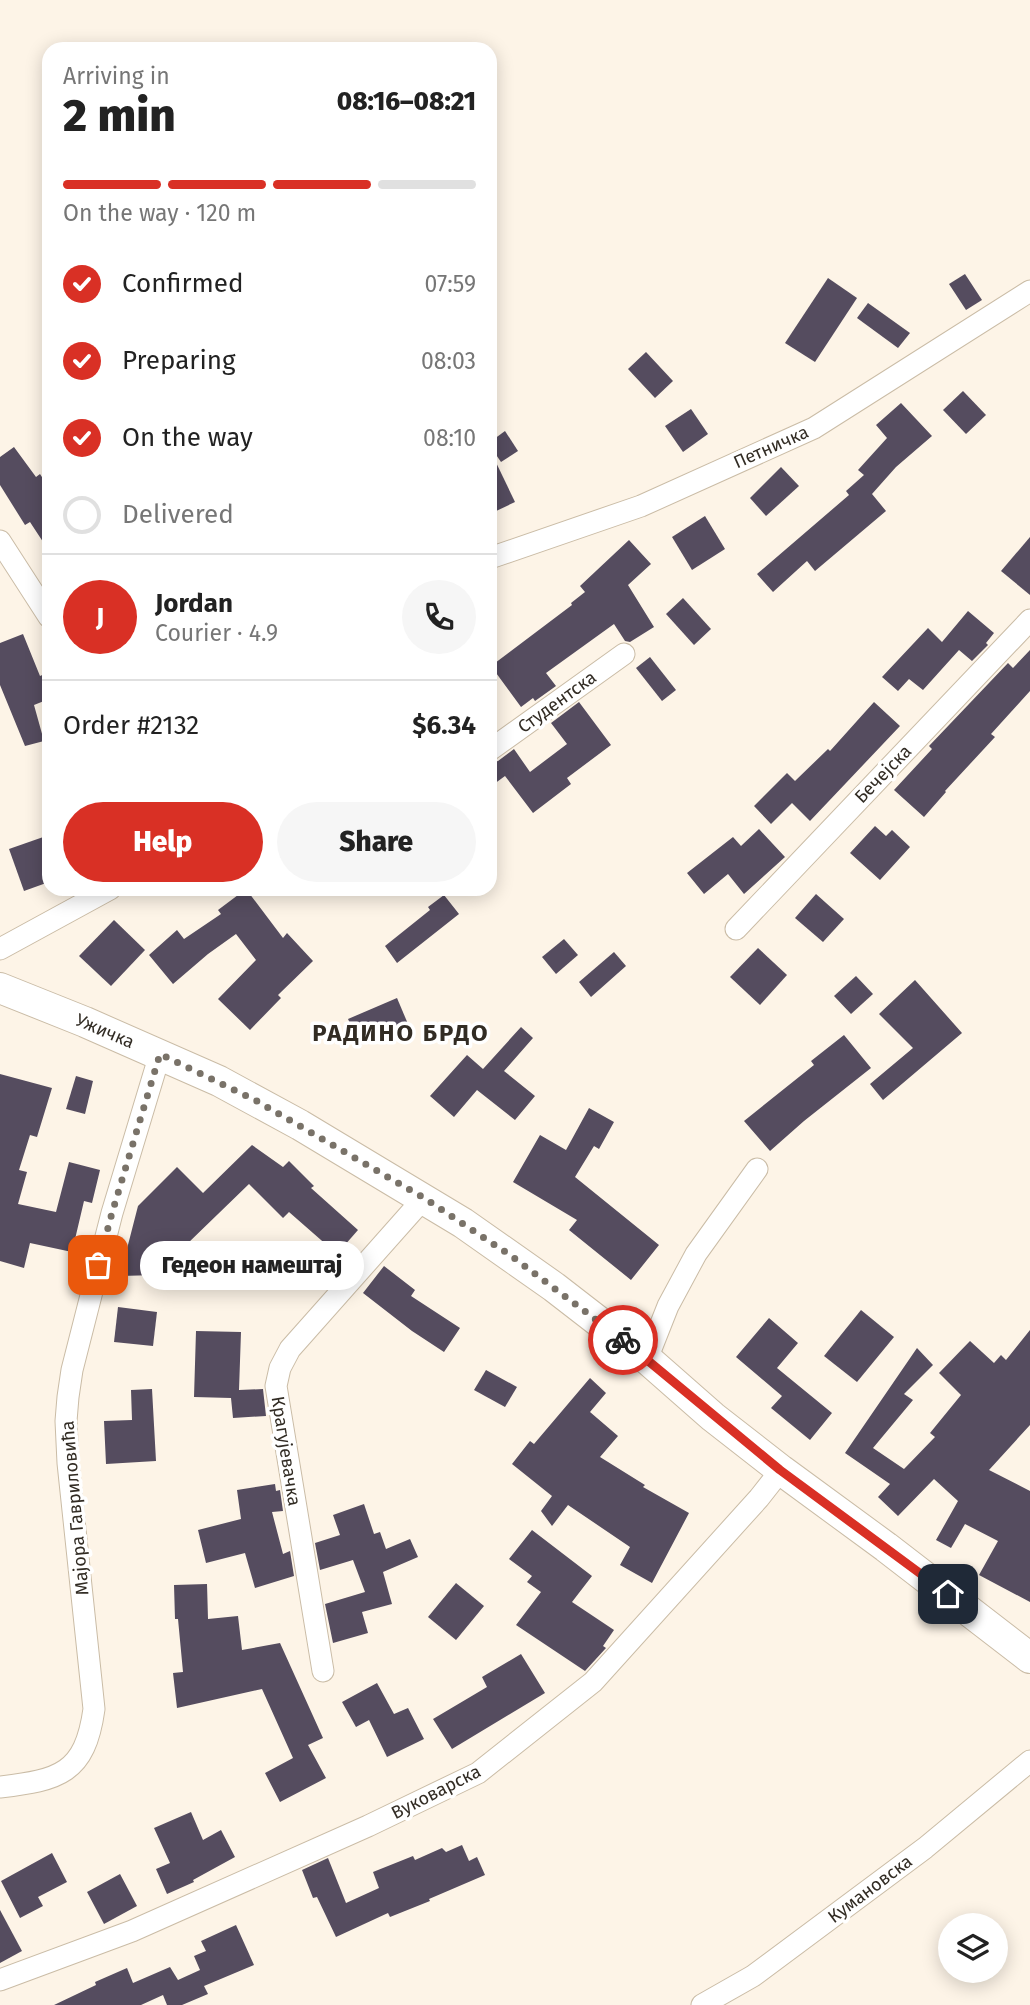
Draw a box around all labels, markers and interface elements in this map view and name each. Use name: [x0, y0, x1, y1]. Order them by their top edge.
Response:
text: Arriving in: [63, 62, 170, 90]
text: 08:16–08:21: [337, 86, 476, 117]
text: 2 min: [63, 88, 176, 143]
text: On the way · 120 m: [63, 199, 256, 227]
icon: check: [63, 265, 101, 303]
text: Confirmed: [122, 268, 243, 299]
text: 07:59: [425, 270, 476, 298]
icon: check: [63, 342, 101, 380]
text: Preparing: [122, 345, 235, 376]
text: 08:03: [421, 347, 476, 375]
icon: check: [63, 419, 101, 457]
street label: Петничка: [730, 421, 812, 473]
text: On the way: [122, 422, 253, 453]
text: 08:10: [423, 424, 476, 452]
text: Delivered: [122, 499, 234, 530]
button: phone: [402, 580, 476, 654]
text: Jordan: [155, 588, 233, 619]
text: J: [96, 602, 104, 633]
text: Courier · 4.9: [155, 619, 278, 647]
street label: Студентска: [513, 666, 601, 738]
text: Order #2132: [63, 710, 199, 741]
text: $6.34: [412, 710, 476, 741]
street label: Бечејска: [850, 740, 916, 808]
button: Help: [63, 802, 263, 882]
button: Share: [277, 802, 476, 882]
street label: Ужичка: [72, 1009, 138, 1053]
district label: РАДИНО БРДО: [312, 1019, 490, 1047]
pin: [68, 1235, 128, 1295]
callout: Гедеон намештај: [140, 1240, 364, 1290]
icon: bag: [79, 1246, 117, 1284]
text: Гедеон намештај: [162, 1251, 342, 1279]
courier: [588, 1305, 658, 1375]
icon: bike: [604, 1321, 642, 1359]
street label: Крагујевачка: [266, 1395, 306, 1507]
street label: Мајора Гавриловића: [56, 1420, 94, 1596]
pin: [918, 1564, 978, 1624]
icon: home: [929, 1575, 967, 1613]
street label: Вуковарска: [388, 1760, 484, 1824]
street label: Кумановска: [824, 1850, 916, 1928]
map controls: [938, 1913, 1008, 1983]
button: layers: [938, 1913, 1008, 1983]

